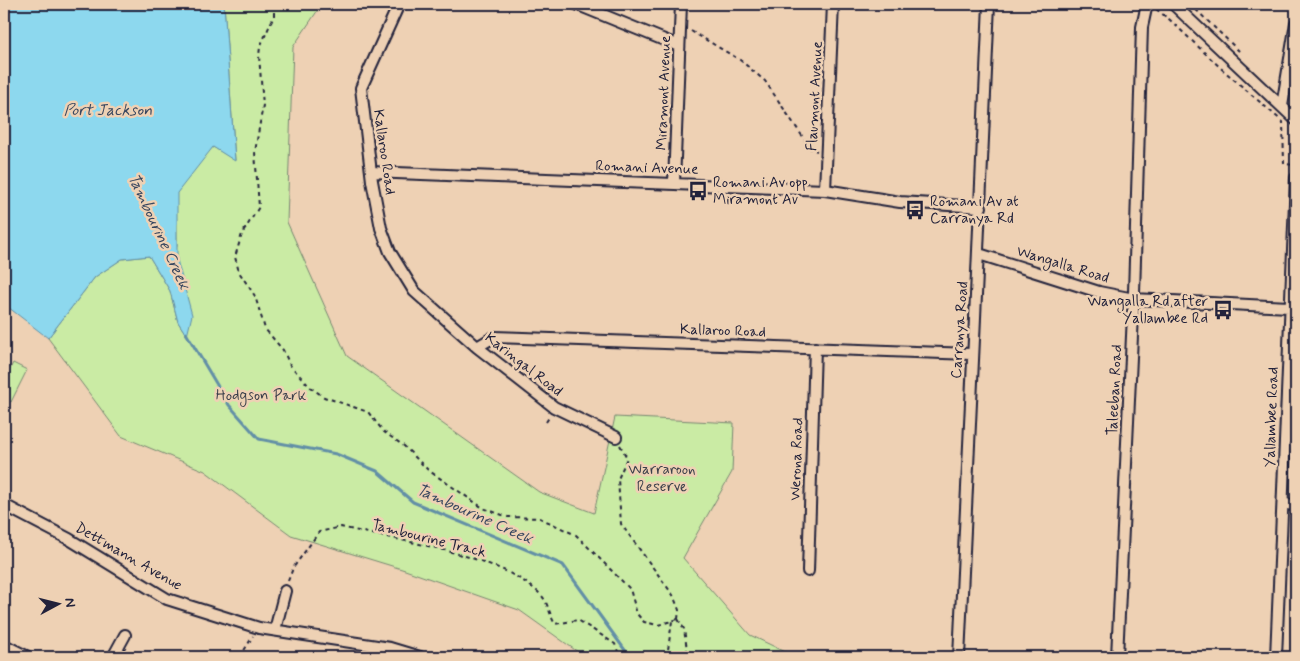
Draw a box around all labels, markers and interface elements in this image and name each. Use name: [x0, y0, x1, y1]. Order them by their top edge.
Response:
street label: Miramont Avenue: [652, 35, 676, 151]
street label: Flaumont Avenue: [802, 41, 828, 152]
water label: Port Jackson: [64, 100, 152, 121]
street label: Kallaroo Road: [368, 108, 400, 196]
street label: Romani Avenue: [595, 156, 699, 180]
water label: Tambourine Creek: [123, 170, 195, 294]
place label: Romani Av opp Miramont Av: [713, 173, 808, 210]
bus stop icon: Romani Av opp Miramont Av: [687, 180, 709, 202]
place label: Romani Av at Carranya Rd: [930, 192, 1019, 229]
bus stop icon: Romani Av at Carranya Rd: [904, 199, 926, 221]
street label: Wangalla Road: [1014, 241, 1112, 290]
street label: Carranya Road: [947, 281, 973, 379]
place label: Wangalla Rd after Yallambee Rd: [1087, 292, 1208, 329]
bus stop icon: Wangalla Rd after Yallambee Rd: [1212, 299, 1234, 321]
street label: Kallaroo Road: [680, 320, 766, 342]
street label: Karingal Road: [480, 328, 567, 402]
street label: Taleeban Road: [1103, 344, 1127, 436]
street label: Yallambee Road: [1260, 366, 1284, 468]
park label: Hodgson Park: [216, 386, 307, 407]
street label: Werona Road: [786, 417, 808, 501]
park label: Warraroon Reserve: [628, 460, 696, 497]
water label: Tambourine Creek: [413, 479, 537, 550]
street label: Tambourine Track: [370, 515, 488, 563]
street label: Dettmann Avenue: [71, 518, 186, 596]
north arrow: [32, 578, 82, 628]
text: N: [60, 597, 79, 608]

